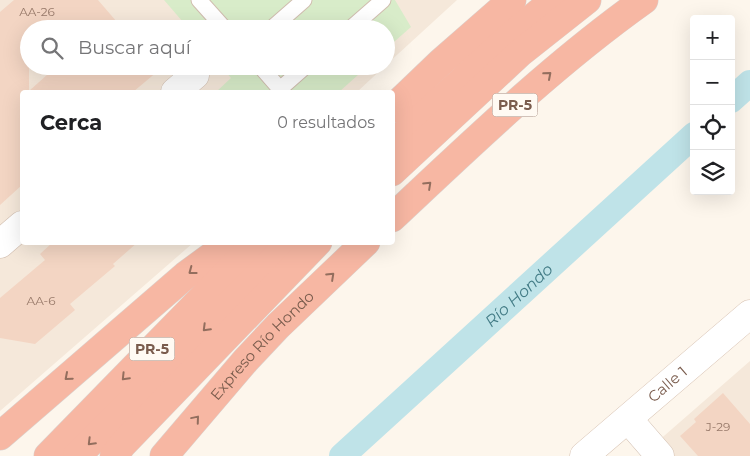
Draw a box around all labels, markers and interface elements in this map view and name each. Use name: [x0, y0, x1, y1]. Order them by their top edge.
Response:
house number: AA-26: [19, 4, 55, 19]
map controls: [690, 15, 735, 195]
button: +: [690, 15, 735, 60]
search box: [20, 20, 395, 75]
icon: search: [38, 34, 66, 62]
text: Buscar aquí: [78, 36, 191, 59]
button: −: [690, 60, 735, 105]
one-way arrow: [543, 72, 552, 81]
road number: PR-5: [492, 94, 538, 116]
button: locate: [690, 105, 735, 150]
text: Cerca: [40, 110, 102, 135]
text: 0 resultados: [277, 113, 375, 132]
button: layers: [690, 150, 735, 195]
one-way arrow: [423, 182, 432, 191]
water label: Río Hondo: [481, 260, 557, 331]
one-way arrow: [189, 266, 198, 274]
one-way arrow: [326, 273, 335, 282]
street label: Expreso Río Hondo: [206, 287, 318, 404]
house number: AA-6: [26, 293, 56, 308]
one-way arrow: [203, 322, 212, 331]
road number: PR-5: [130, 338, 174, 360]
street label: Calle 1: [644, 362, 691, 406]
one-way arrow: [65, 371, 74, 380]
one-way arrow: [122, 372, 131, 381]
one-way arrow: [190, 416, 198, 425]
house number: J-29: [705, 419, 730, 434]
one-way arrow: [87, 437, 96, 446]

